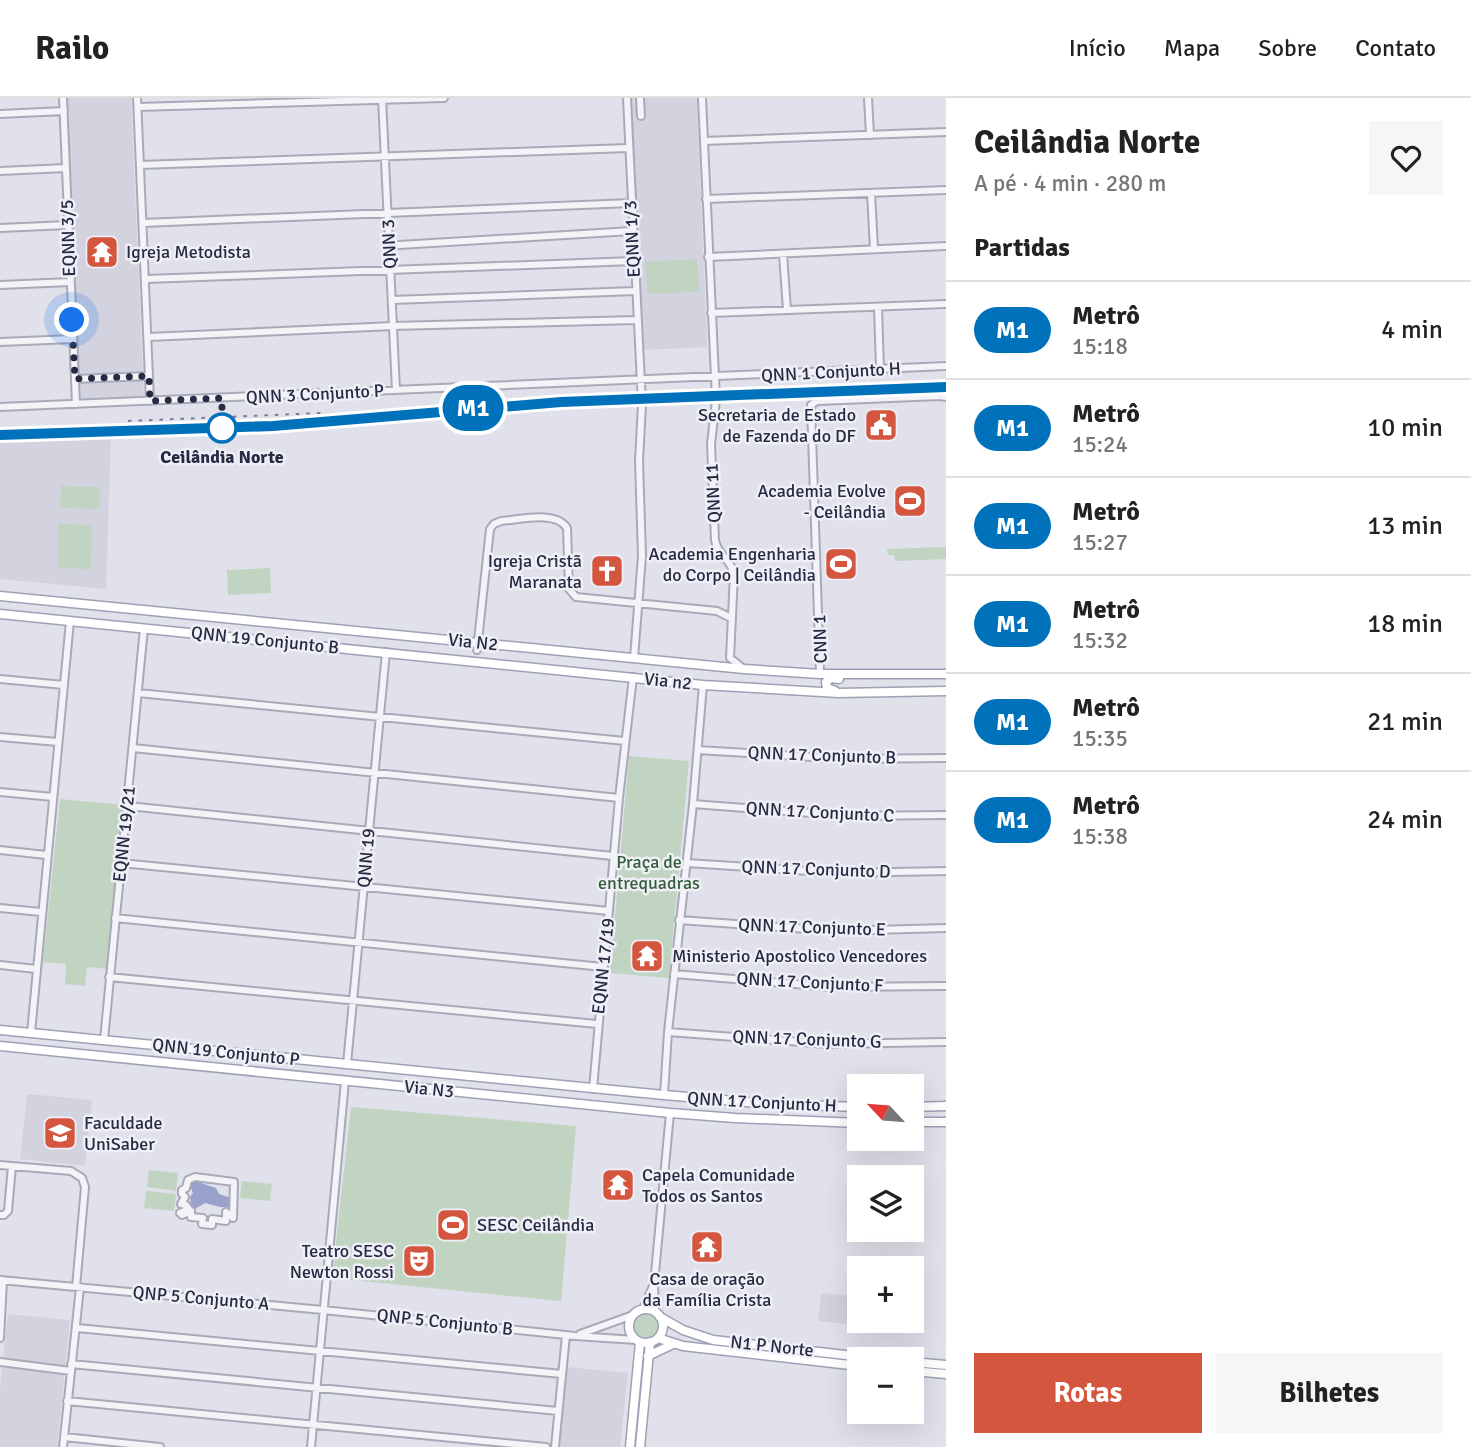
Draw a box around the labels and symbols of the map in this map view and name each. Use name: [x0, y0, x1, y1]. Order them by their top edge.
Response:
street label: EQNN 3/5: [56, 199, 80, 277]
street label: EQNN 1/3: [619, 200, 645, 278]
street label: QNN 3: [377, 219, 401, 269]
temple icon: Igreja Metodista: [83, 233, 121, 271]
place label: Igreja Metodista: [126, 241, 251, 263]
your location: [54, 302, 89, 337]
street label: QNN 1 Conjunto H: [761, 357, 901, 387]
street label: QNN 3 Conjunto P: [245, 379, 385, 409]
line badge: M1: [442, 385, 504, 431]
place label: Secretaria de Estado de Fazenda do DF: [698, 404, 856, 447]
public building icon: Secretaria de Estado de Fazenda do DF: [862, 406, 900, 444]
marker: Ceilândia Norte: [207, 413, 237, 443]
place label: Ceilândia Norte: [160, 446, 284, 468]
street label: QNN 11: [700, 463, 726, 523]
place label: Academia Evolve - Ceilândia: [757, 480, 886, 523]
sports icon: Academia Evolve - Ceilândia: [891, 482, 929, 520]
place label: Academia Engenharia do Corpo | Ceilândia: [649, 543, 816, 586]
sports icon: Academia Engenharia do Corpo | Ceilândia: [822, 545, 860, 583]
place label: Igreja Cristã Maranata: [488, 550, 582, 593]
church icon: Igreja Cristã Maranata: [588, 552, 626, 590]
street label: CNN 1: [808, 614, 832, 664]
street label: QNN 19 Conjunto B: [190, 621, 340, 659]
street label: Via N2: [447, 628, 499, 656]
street label: Via n2: [643, 668, 693, 694]
street label: QNN 17 Conjunto B: [747, 741, 897, 769]
street label: EQNN 19/21: [108, 785, 140, 883]
street label: QNN 17 Conjunto C: [745, 797, 895, 827]
street label: QNN 19: [352, 827, 380, 889]
park label: Praça de entrequadras: [598, 851, 700, 894]
street label: QNN 17 Conjunto D: [741, 855, 891, 883]
street label: QNN 17 Conjunto E: [738, 913, 886, 941]
street label: EQNN 17/19: [587, 917, 619, 1015]
temple icon: Ministerio Apostolico Vencedores: [628, 937, 666, 975]
place label: Ministerio Apostolico Vencedores: [672, 945, 927, 967]
street label: QNN 17 Conjunto F: [736, 967, 884, 997]
street label: QNN 17 Conjunto G: [732, 1025, 882, 1053]
street label: QNN 19 Conjunto P: [151, 1033, 301, 1071]
north arrow: [847, 1074, 924, 1152]
street label: Via N3: [403, 1075, 455, 1103]
street label: QNN 17 Conjunto H: [687, 1087, 837, 1117]
place label: Faculdade UniSaber: [84, 1112, 163, 1155]
school or university icon: Faculdade UniSaber: [41, 1114, 79, 1152]
place label: Capela Comunidade Todos os Santos: [642, 1164, 795, 1207]
temple icon: Capela Comunidade Todos os Santos: [599, 1166, 637, 1204]
sports icon: SESC Ceilândia: [434, 1206, 472, 1244]
place label: SESC Ceilândia: [477, 1214, 594, 1236]
temple icon: Casa de oração da Família Crista: [688, 1228, 726, 1266]
place label: Teatro SESC Newton Rossi: [290, 1240, 394, 1283]
theatre icon: Teatro SESC Newton Rossi: [400, 1242, 438, 1280]
place label: Casa de oração da Família Crista: [643, 1268, 771, 1311]
street label: QNP 5 Conjunto A: [132, 1281, 270, 1315]
street label: QNP 5 Conjunto B: [376, 1304, 514, 1340]
street label: N1 P Norte: [729, 1331, 815, 1361]

